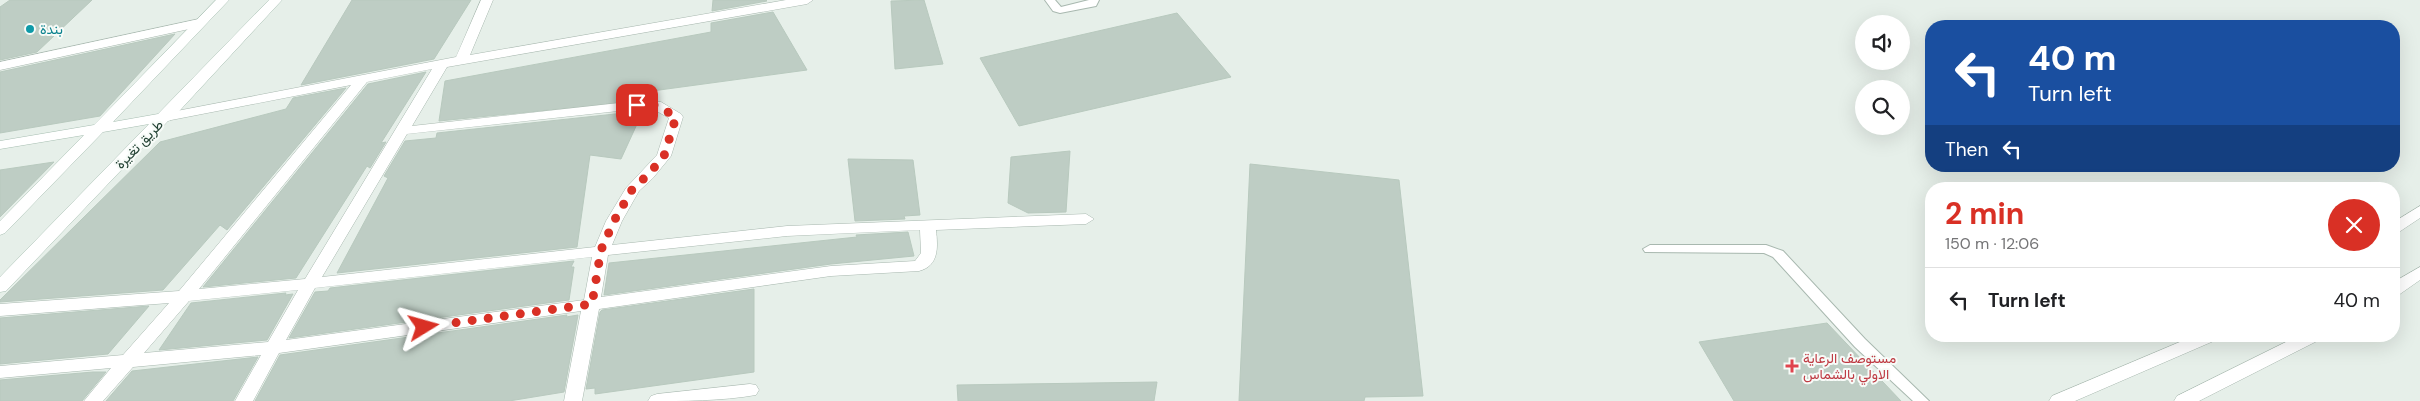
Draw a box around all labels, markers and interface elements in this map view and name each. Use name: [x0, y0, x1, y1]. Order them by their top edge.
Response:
map controls: [1855, 15, 1910, 135]
button: sound: [1855, 15, 1910, 70]
place label: بندة: [40, 20, 63, 38]
marker: بندة: [24, 23, 36, 35]
text: 40 m: [2028, 35, 2117, 81]
icon: left: [1945, 40, 2010, 105]
text: Turn left: [2028, 79, 2112, 108]
button: search: [1855, 80, 1910, 135]
pin: [616, 84, 658, 126]
icon: arrive: [623, 91, 651, 119]
street label: طريق تغيرة: [111, 115, 167, 173]
icon: left: [1998, 135, 2026, 163]
text: Then: [1945, 137, 1988, 162]
text: 2 min: [1945, 194, 2024, 233]
button: close: [2328, 199, 2380, 251]
text: 150 m · 12:06: [1945, 233, 2039, 254]
icon: left: [1945, 286, 1973, 314]
text: Turn left: [1988, 288, 2066, 313]
text: 40 m: [2333, 288, 2380, 313]
position arrow: [397, 300, 449, 352]
place label: مستوصف الرعاية الاولي بالشماس: [1803, 349, 1896, 386]
marker: مستوصف الرعاية الاولي بالشماس: [1785, 359, 1799, 373]

